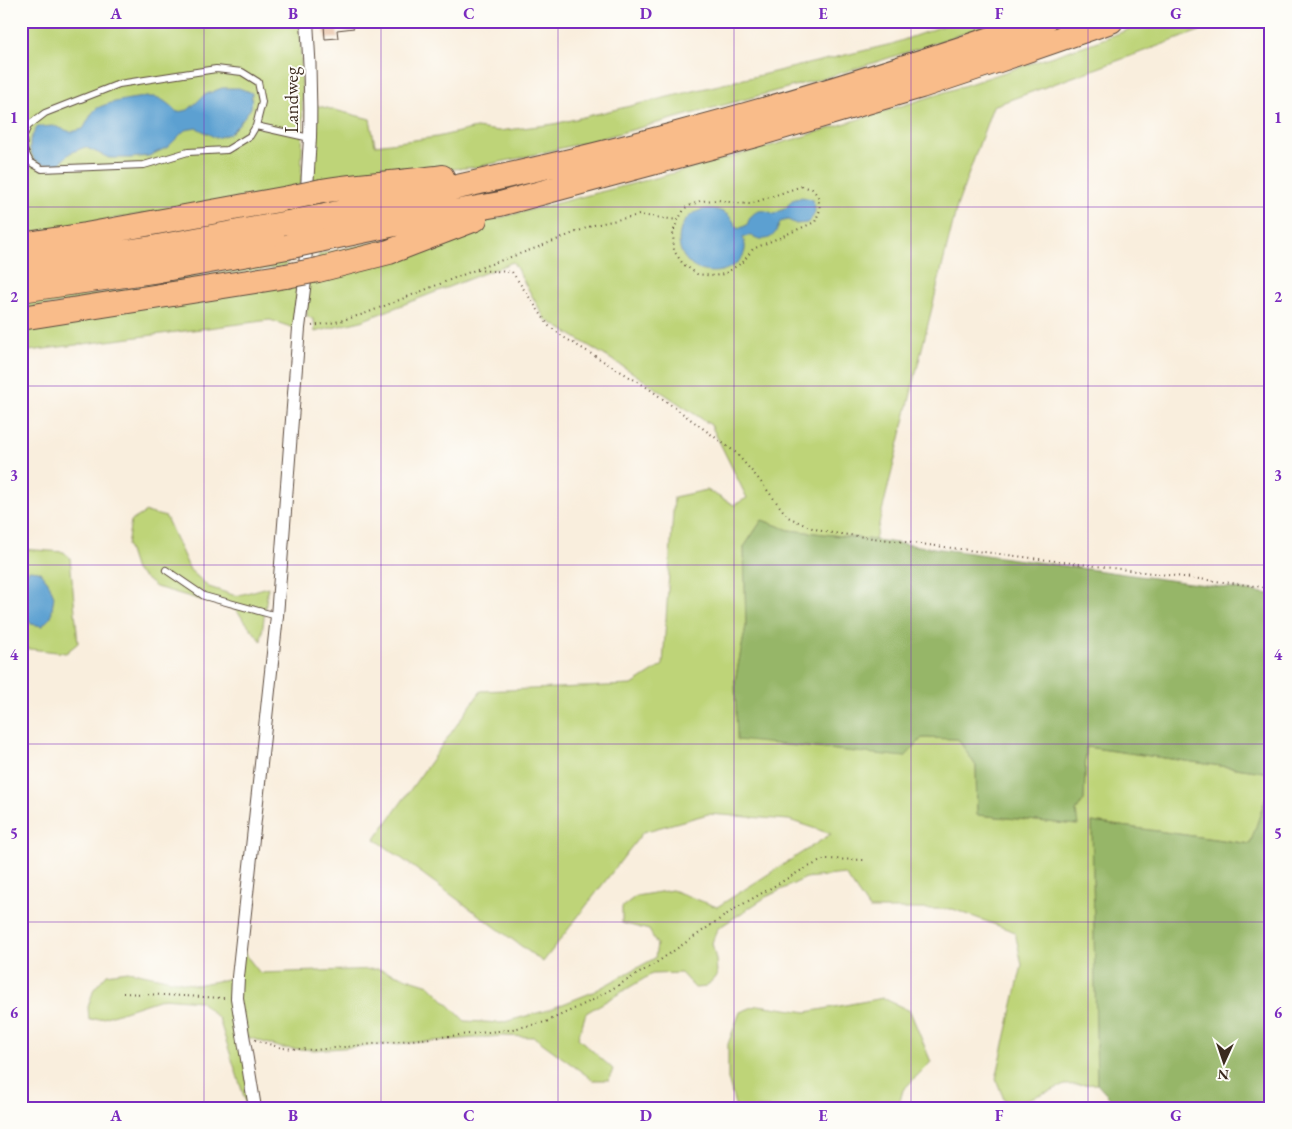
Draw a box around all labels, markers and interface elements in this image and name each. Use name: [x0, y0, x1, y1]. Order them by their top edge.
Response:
text: A: [109, 3, 122, 24]
text: B: [288, 3, 298, 24]
text: C: [463, 3, 475, 24]
text: D: [640, 3, 652, 24]
text: E: [818, 3, 828, 24]
text: F: [995, 3, 1004, 24]
text: G: [1170, 3, 1182, 24]
street label: Landweg: [279, 66, 304, 133]
text: 1: [10, 107, 18, 128]
text: 1: [1274, 107, 1282, 128]
text: 2: [10, 286, 19, 307]
text: 2: [1274, 286, 1283, 307]
text: 3: [10, 465, 18, 486]
text: 3: [1274, 465, 1282, 486]
text: 4: [10, 644, 19, 665]
text: 4: [1274, 644, 1283, 665]
text: 5: [10, 823, 18, 844]
text: 5: [1274, 823, 1282, 844]
text: 6: [10, 1002, 19, 1023]
text: 6: [1274, 1002, 1283, 1023]
north arrow: [1200, 1036, 1250, 1086]
text: N: [1217, 1066, 1229, 1084]
text: A: [109, 1105, 122, 1126]
text: B: [288, 1105, 298, 1126]
text: C: [463, 1105, 475, 1126]
text: D: [640, 1105, 652, 1126]
text: E: [818, 1105, 828, 1126]
text: F: [995, 1105, 1004, 1126]
text: G: [1170, 1105, 1182, 1126]

